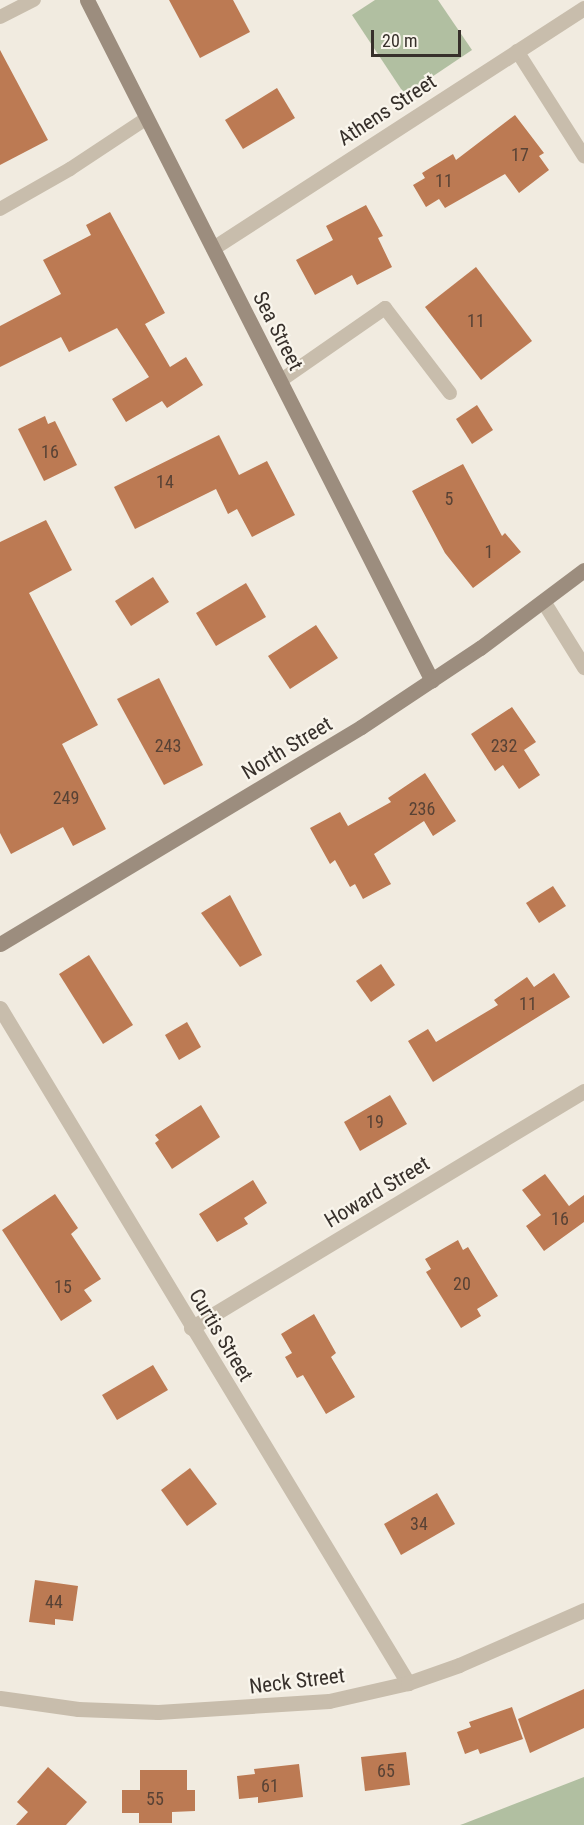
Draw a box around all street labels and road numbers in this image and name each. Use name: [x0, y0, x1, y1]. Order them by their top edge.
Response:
street label: Athens Street: [333, 69, 441, 151]
street label: Sea Street: [248, 287, 308, 375]
street label: North Street: [237, 711, 337, 785]
street label: Howard Street: [320, 1151, 434, 1233]
street label: Curtis Street: [184, 1284, 258, 1386]
street label: Neck Street: [248, 1663, 346, 1699]

